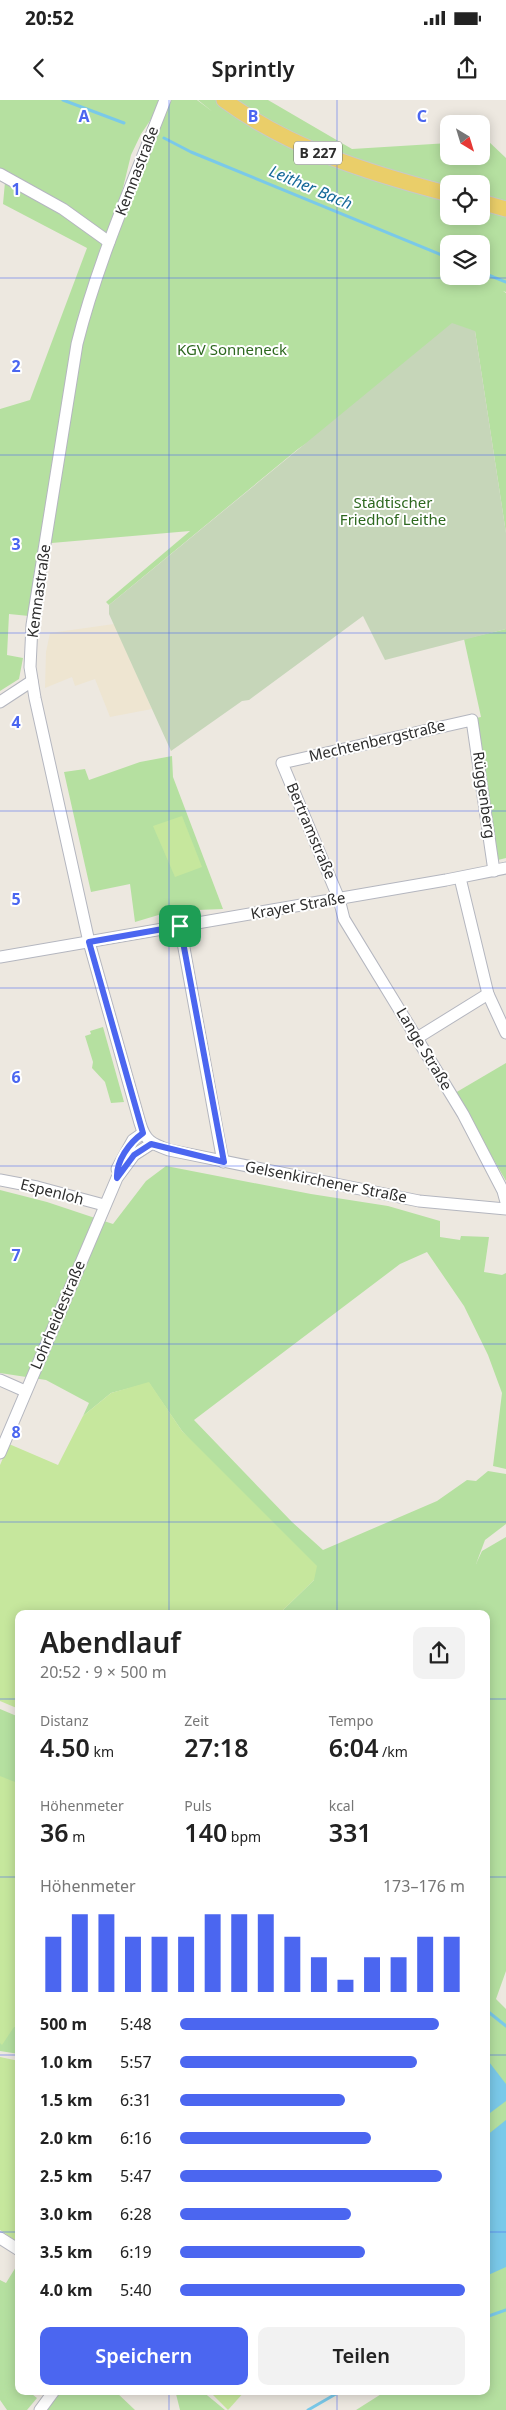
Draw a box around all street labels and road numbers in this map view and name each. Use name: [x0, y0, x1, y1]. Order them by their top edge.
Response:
street label: Kemnastraße: [110, 123, 162, 218]
road number: B 227: [294, 142, 342, 164]
street label: Kemnastraße: [22, 543, 54, 639]
street label: Mechtenbergstraße: [307, 715, 447, 765]
street label: Rüggenberg: [469, 750, 501, 840]
street label: Bertramstraße: [283, 779, 341, 882]
street label: Krayer Straße: [249, 887, 347, 923]
street label: Lange Straße: [392, 1003, 457, 1094]
street label: Gelsenkirchener Straße: [243, 1155, 409, 1207]
street label: Espenloh: [18, 1174, 86, 1209]
street label: Lohrheidestraße: [25, 1257, 89, 1372]

